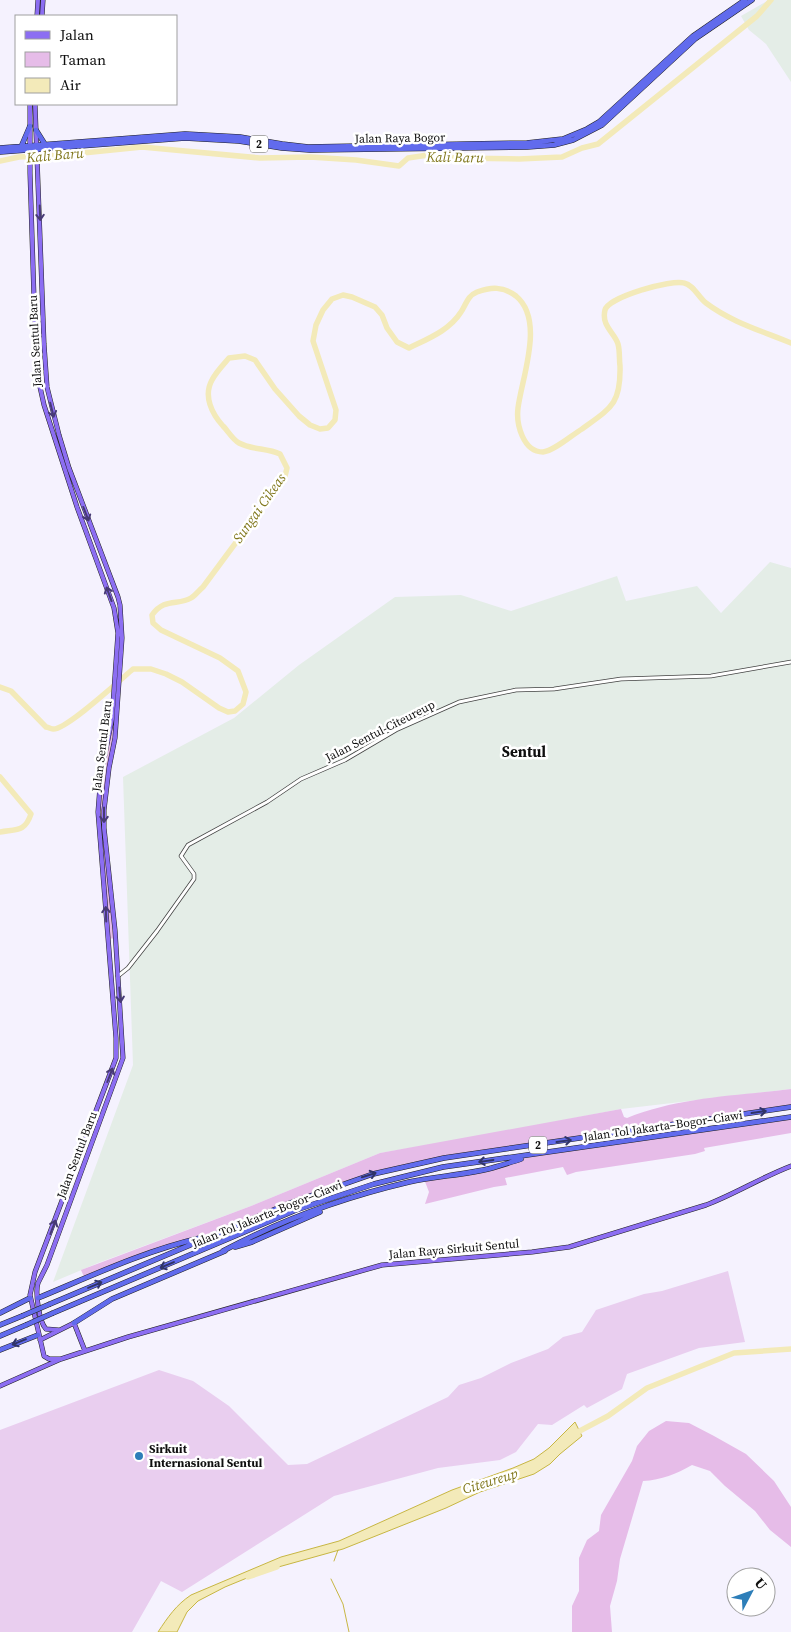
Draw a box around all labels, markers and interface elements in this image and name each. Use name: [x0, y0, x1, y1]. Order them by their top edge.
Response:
legend: [15, 15, 178, 105]
text: Jalan: [59, 24, 94, 45]
text: Taman: [60, 49, 106, 70]
text: Air: [60, 74, 81, 95]
street label: Jalan Raya Bogor: [354, 129, 445, 147]
road number: 2: [250, 136, 268, 152]
water label: Kali Baru: [24, 143, 85, 168]
water label: Kali Baru: [425, 146, 484, 168]
one-way arrow: [35, 205, 44, 221]
street label: Jalan Sentul Baru: [25, 295, 45, 388]
one-way arrow: [48, 402, 57, 418]
water label: Sungai Cikeas: [228, 468, 291, 547]
one-way arrow: [82, 506, 91, 521]
one-way arrow: [103, 586, 113, 602]
street label: Jalan Sentul-Citeureup: [322, 696, 437, 766]
street label: Jalan Sentul Baru: [88, 699, 116, 794]
district label: Sentul: [502, 741, 546, 762]
one-way arrow: [99, 807, 109, 823]
one-way arrow: [101, 906, 110, 922]
one-way arrow: [115, 986, 125, 1002]
one-way arrow: [106, 1067, 115, 1083]
street label: Jalan Tol Jakarta–Bogor–Ciawi: [581, 1107, 744, 1145]
one-way arrow: [751, 1107, 767, 1117]
street label: Jalan Sentul Baru: [53, 1109, 101, 1202]
road number: 2: [529, 1136, 547, 1154]
one-way arrow: [555, 1136, 571, 1146]
one-way arrow: [479, 1157, 495, 1167]
one-way arrow: [361, 1170, 377, 1180]
street label: Jalan Tol Jakarta–Bogor–Ciawi: [189, 1176, 345, 1252]
one-way arrow: [49, 1219, 58, 1235]
street label: Jalan Raya Sirkuit Sentul: [387, 1235, 520, 1263]
one-way arrow: [160, 1261, 175, 1271]
one-way arrow: [87, 1280, 102, 1289]
one-way arrow: [12, 1338, 27, 1348]
place label: Sirkuit Internasional Sentul: [149, 1441, 262, 1471]
marker: Sirkuit Internasional Sentul: [133, 1450, 145, 1462]
water label: Citeureup: [460, 1463, 520, 1499]
north arrow: [726, 1567, 776, 1617]
text: U: [750, 1573, 772, 1594]

